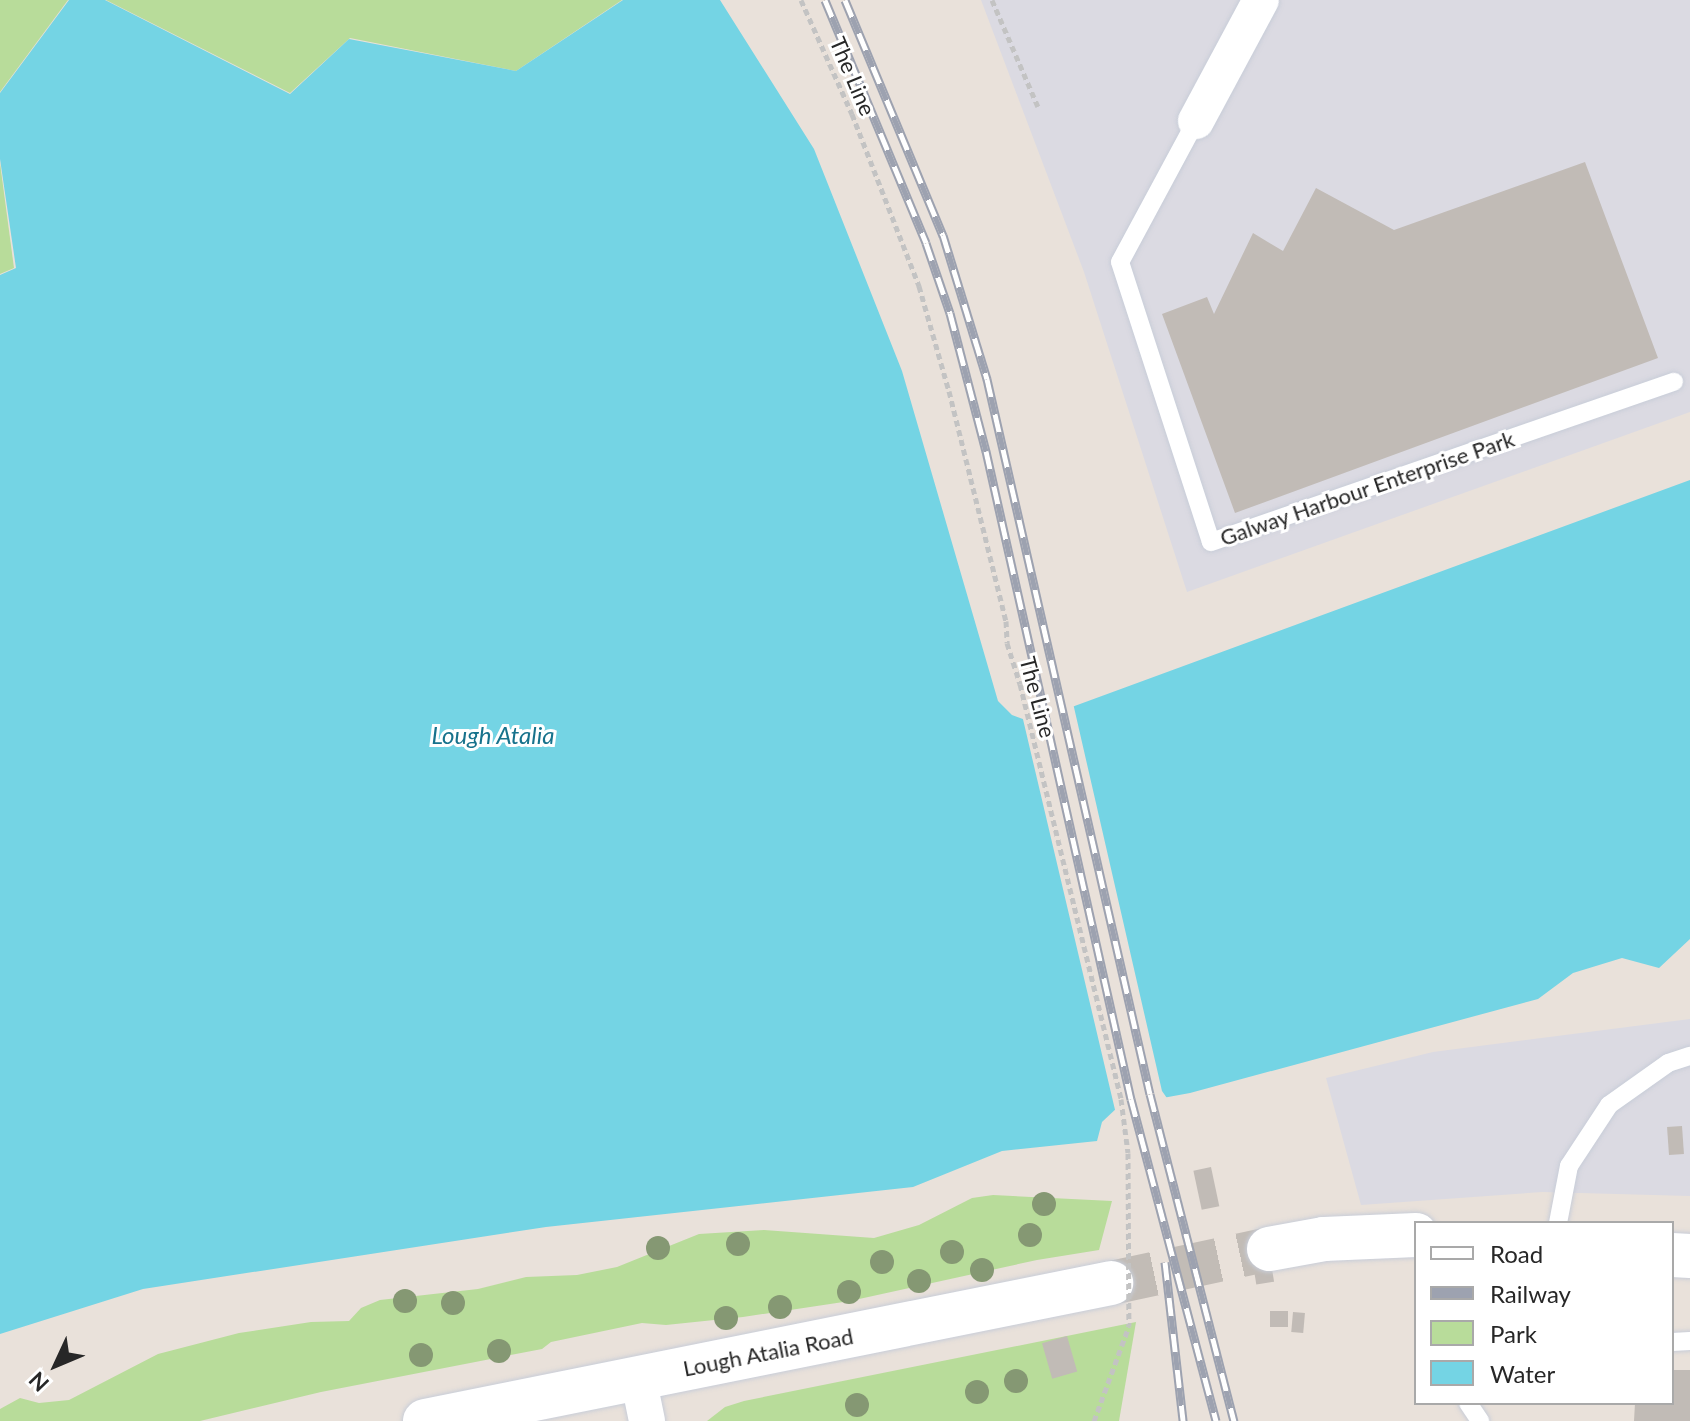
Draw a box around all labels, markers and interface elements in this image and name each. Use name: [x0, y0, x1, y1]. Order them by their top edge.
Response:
street label: The Line: [825, 33, 881, 119]
street label: Galway Harbour Enterprise Park: [1216, 425, 1518, 551]
street label: The Line: [1015, 654, 1061, 740]
water label: Lough Atalia: [431, 721, 555, 749]
legend: [1414, 1221, 1674, 1405]
text: Road: [1490, 1239, 1543, 1268]
text: Railway: [1490, 1279, 1571, 1308]
text: Park: [1490, 1319, 1537, 1348]
street label: Lough Atalia Road: [680, 1322, 856, 1382]
north arrow: [16, 1325, 96, 1405]
text: Water: [1490, 1359, 1555, 1388]
text: N: [23, 1367, 54, 1398]

